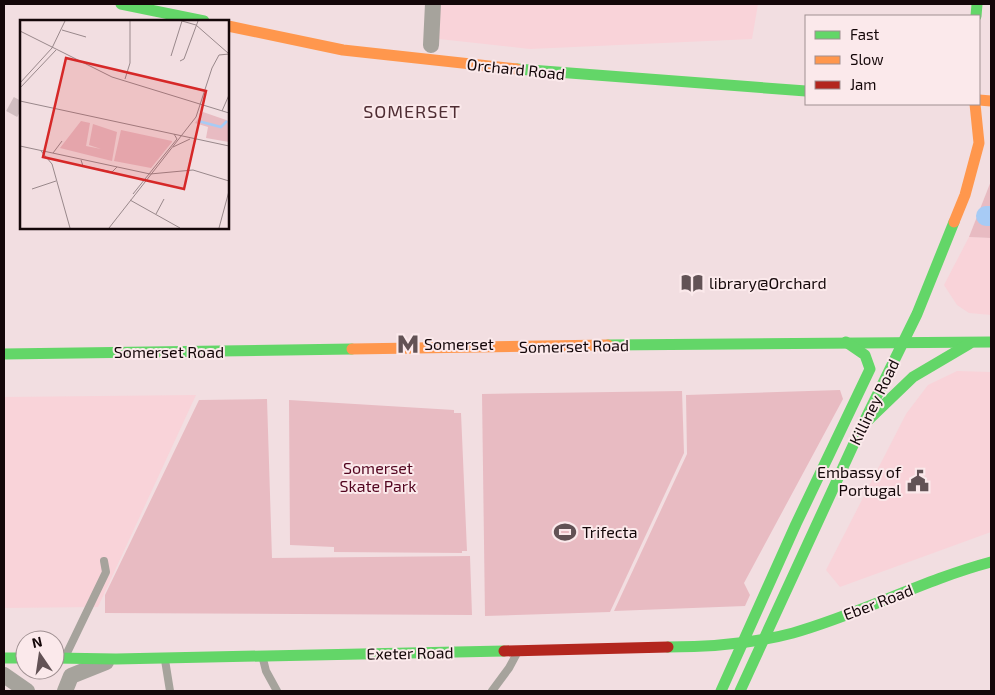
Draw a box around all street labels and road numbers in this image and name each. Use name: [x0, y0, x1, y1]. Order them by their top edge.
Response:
street label: Orchard Road: [466, 54, 566, 83]
street label: Somerset Road: [519, 335, 629, 356]
street label: Somerset Road: [114, 342, 224, 361]
street label: Killiney Road: [845, 356, 903, 448]
street label: Eber Road: [840, 580, 915, 624]
street label: Exeter Road: [366, 642, 454, 663]

